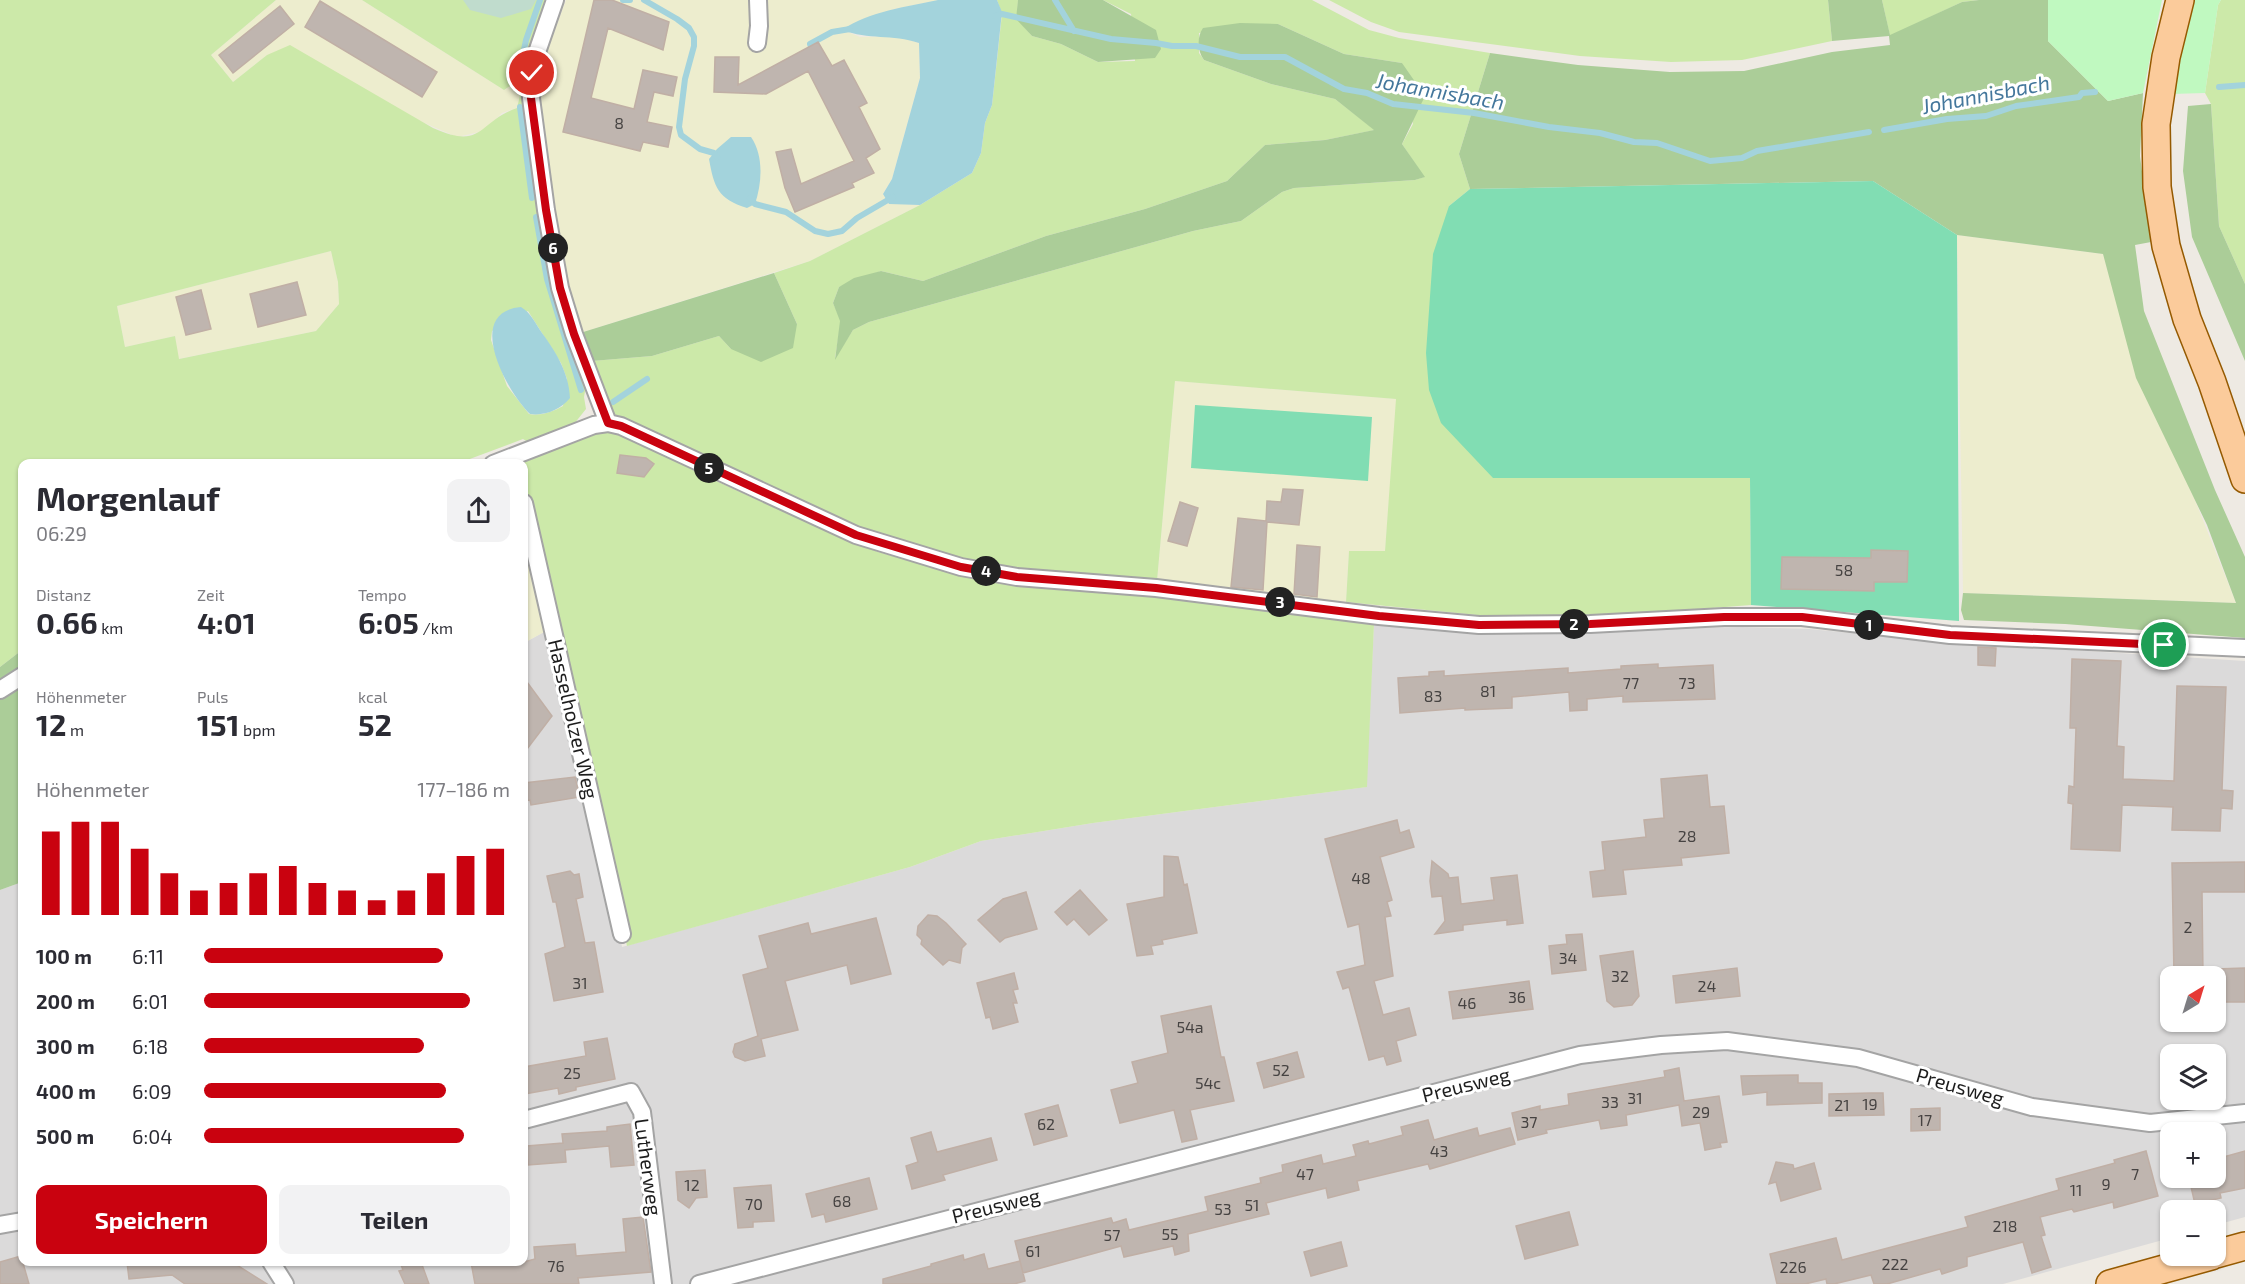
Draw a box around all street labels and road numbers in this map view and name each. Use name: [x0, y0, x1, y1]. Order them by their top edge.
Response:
street label: Hasselholzer Weg: [544, 636, 604, 801]
street label: Preusweg: [1419, 1061, 1512, 1107]
street label: Preusweg: [1914, 1062, 2007, 1110]
street label: Lutherweg: [630, 1117, 668, 1217]
street label: Preusweg: [949, 1182, 1042, 1228]

